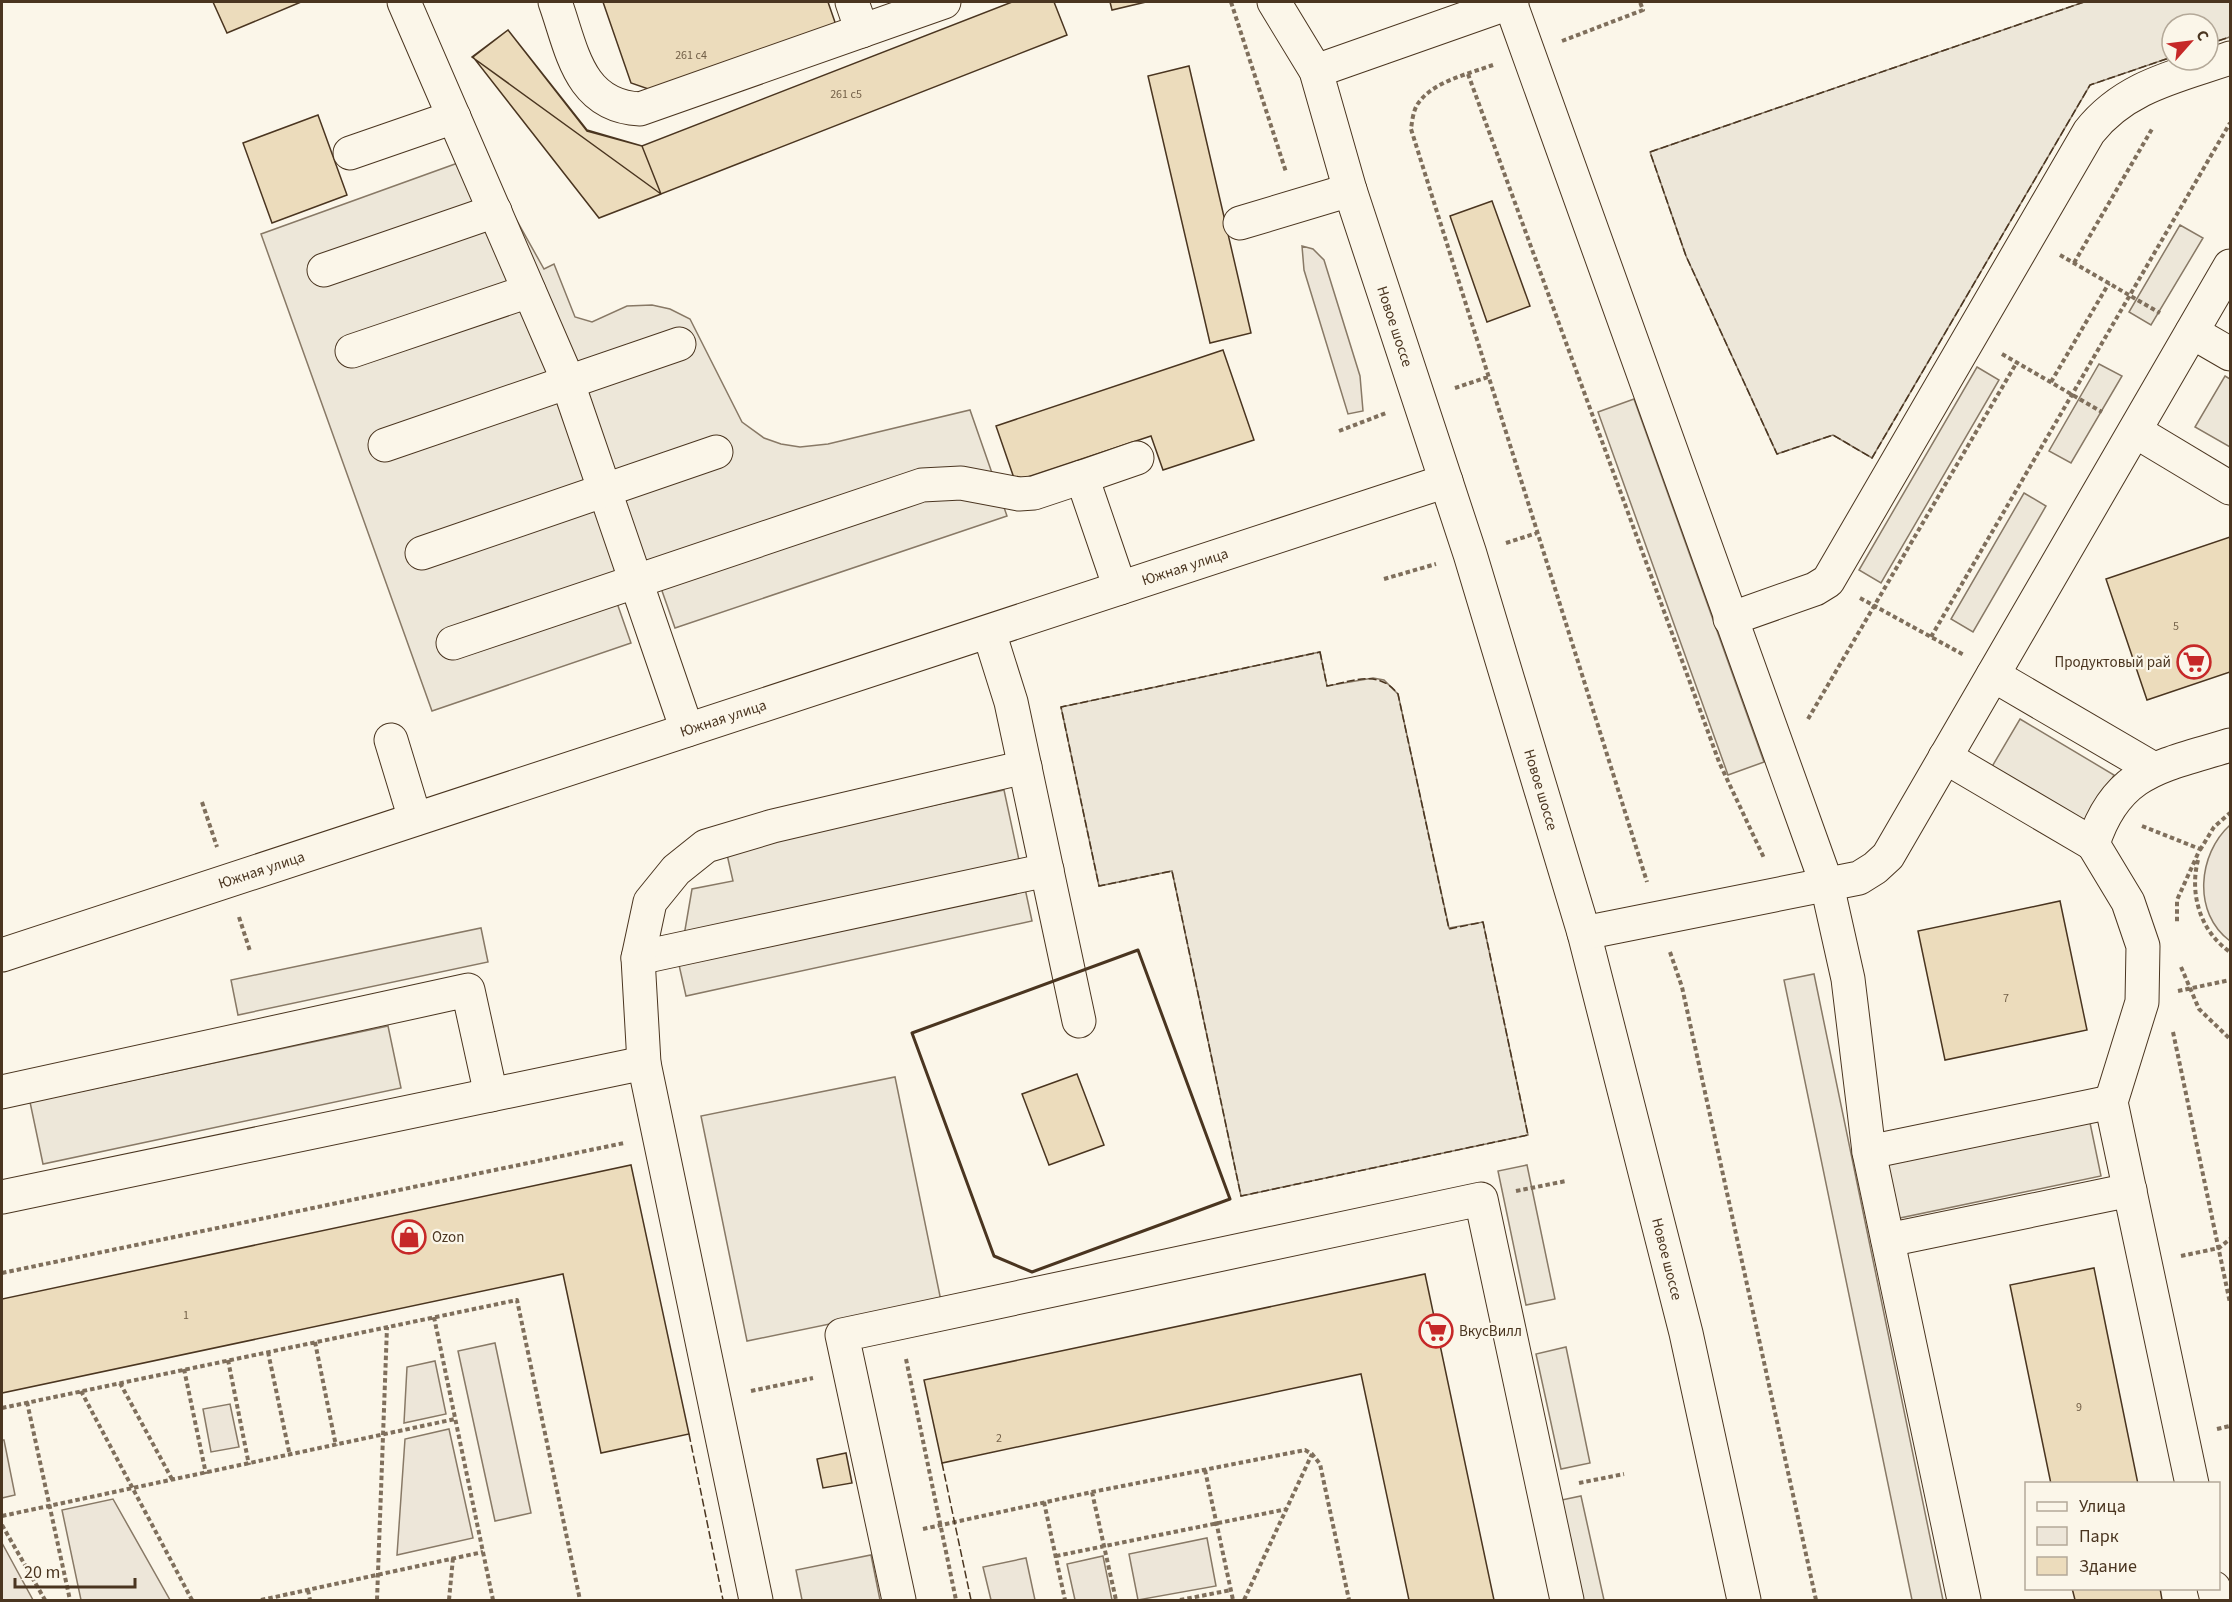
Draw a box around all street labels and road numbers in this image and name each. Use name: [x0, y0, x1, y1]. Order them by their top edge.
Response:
street label: Новое шоссе: [1372, 283, 1418, 369]
street label: Южная улица: [1139, 543, 1231, 591]
street label: Южная улица: [677, 694, 769, 742]
street label: Новое шоссе: [1519, 746, 1563, 833]
street label: Южная улица: [215, 846, 307, 894]
street label: Новое шоссе: [1647, 1216, 1688, 1302]

